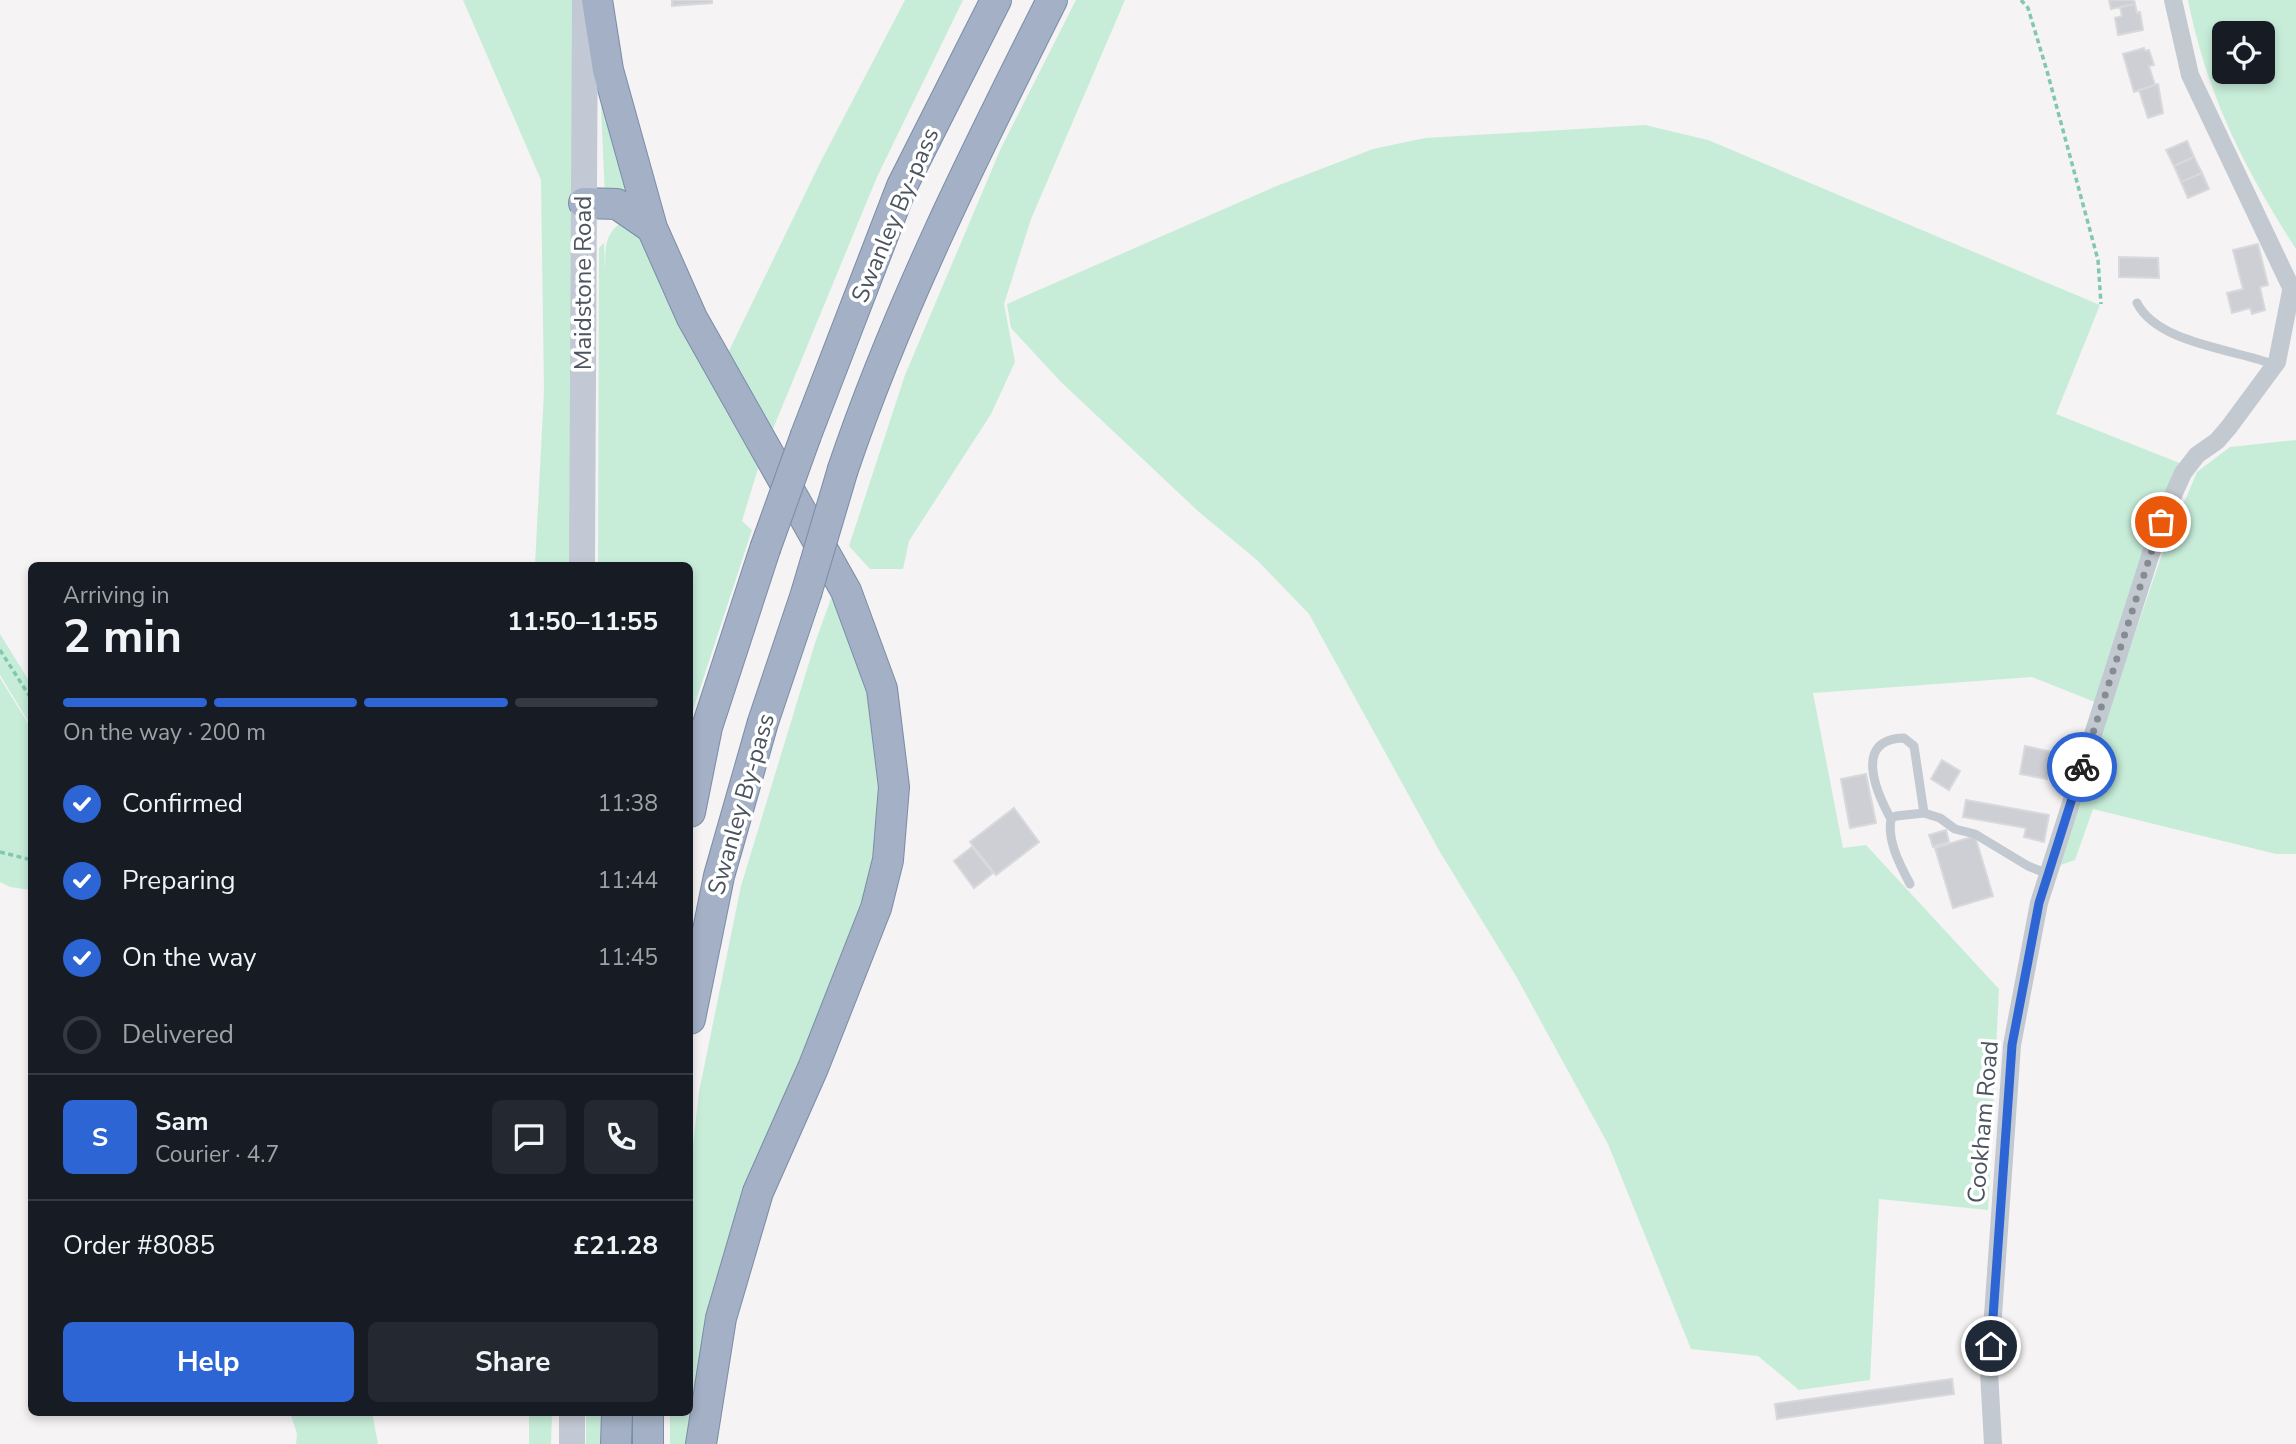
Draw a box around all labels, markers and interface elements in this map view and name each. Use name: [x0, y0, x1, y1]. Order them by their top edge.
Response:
map controls: [2212, 21, 2275, 84]
button: locate: [2212, 21, 2275, 84]
street label: Swanley By-pass: [844, 123, 946, 307]
street label: Maidstone Road: [567, 196, 599, 370]
pin: [2131, 492, 2191, 552]
icon: bag: [2142, 503, 2180, 541]
text: Arriving in: [63, 580, 170, 611]
text: 11:50–11:55: [507, 604, 658, 639]
text: 2 min: [63, 605, 182, 668]
street label: Swanley By-pass: [700, 710, 782, 898]
text: On the way · 200 m: [63, 717, 266, 748]
courier: [2047, 732, 2117, 802]
icon: bike: [2063, 748, 2101, 786]
icon: check: [63, 785, 101, 823]
text: Confirmed: [122, 786, 243, 821]
text: 11:38: [598, 788, 658, 819]
icon: check: [63, 862, 101, 900]
text: Preparing: [122, 863, 235, 898]
text: 11:44: [598, 865, 658, 896]
icon: check: [63, 939, 101, 977]
text: On the way: [122, 940, 256, 975]
text: 11:45: [598, 942, 658, 973]
text: Delivered: [122, 1017, 234, 1052]
street label: Cookham Road: [1960, 1039, 2006, 1205]
button: chat: [492, 1100, 566, 1174]
button: phone: [584, 1100, 658, 1174]
text: Sam: [155, 1104, 208, 1139]
text: S: [92, 1120, 108, 1155]
text: Courier · 4.7: [155, 1139, 279, 1170]
text: Order #8085: [63, 1228, 215, 1263]
text: £21.28: [574, 1228, 658, 1263]
pin: [1961, 1316, 2021, 1376]
button: Help: [63, 1322, 354, 1402]
button: Share: [368, 1322, 658, 1402]
icon: home: [1972, 1327, 2010, 1365]

